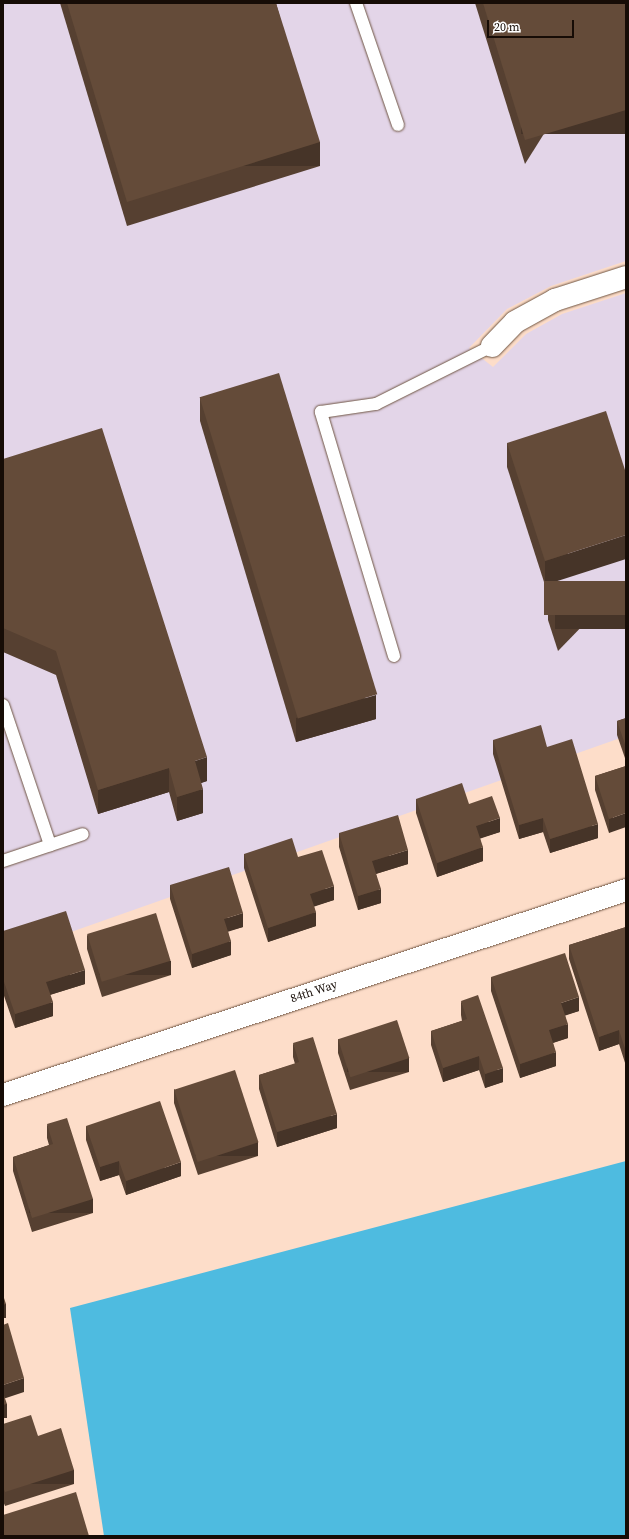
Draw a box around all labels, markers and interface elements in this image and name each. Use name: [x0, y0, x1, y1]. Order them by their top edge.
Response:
scale bar: [489, 12, 576, 38]
text: 20 m: [494, 19, 520, 35]
street label: 84th Way: [289, 978, 339, 1006]

